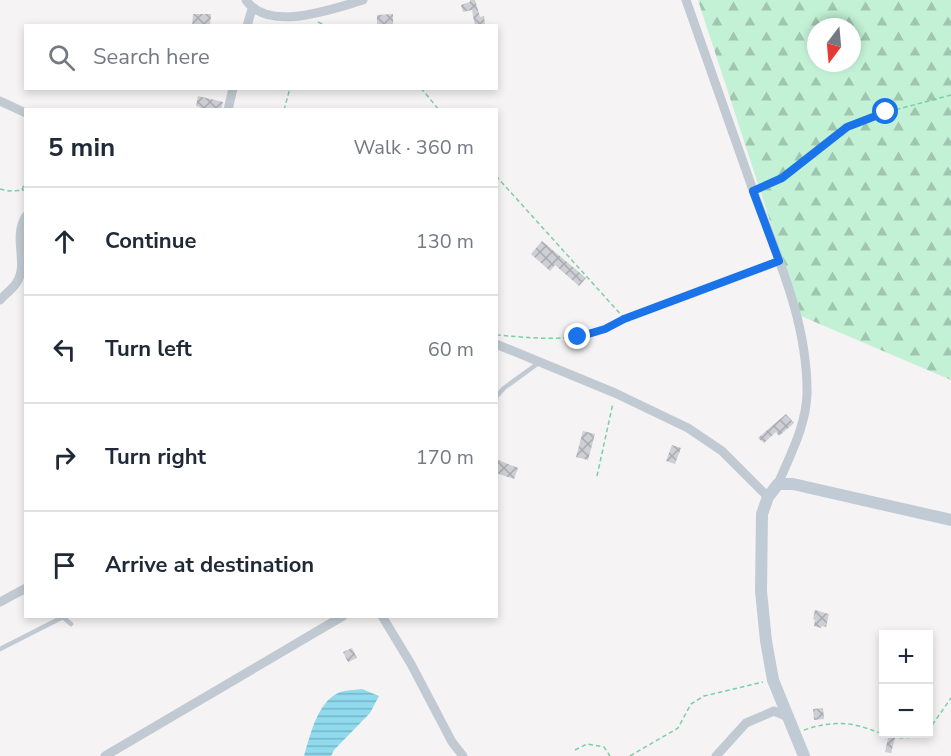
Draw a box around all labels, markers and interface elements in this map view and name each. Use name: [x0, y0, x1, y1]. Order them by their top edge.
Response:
north arrow: [807, 18, 861, 72]
search box: [24, 24, 498, 90]
icon: search: [45, 41, 78, 74]
text: Search here: [93, 42, 210, 72]
route start: [872, 98, 898, 124]
text: 5 min: [48, 130, 115, 165]
text: Walk · 360 m: [354, 134, 474, 161]
icon: ahead: [48, 225, 81, 258]
text: Continue: [105, 226, 196, 256]
text: 130 m: [416, 228, 474, 255]
route end: [564, 323, 590, 349]
icon: left: [48, 333, 81, 366]
text: Turn left: [105, 334, 192, 364]
text: 60 m: [428, 336, 474, 363]
icon: right: [48, 441, 81, 474]
text: Turn right: [105, 442, 206, 472]
text: 170 m: [416, 444, 474, 471]
icon: arrive: [48, 549, 81, 582]
text: Arrive at destination: [105, 550, 314, 580]
map controls: [879, 630, 933, 738]
button: +: [879, 630, 933, 684]
button: −: [879, 684, 933, 738]

